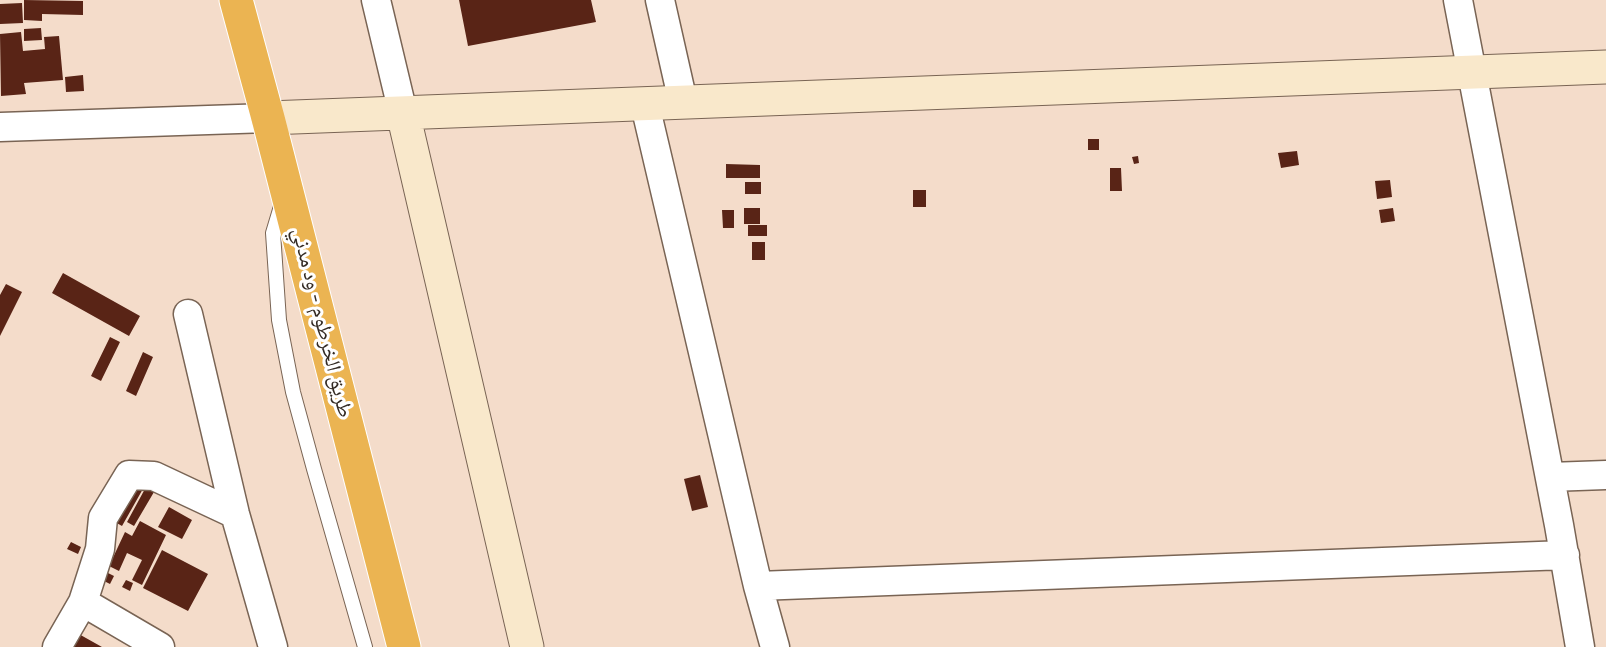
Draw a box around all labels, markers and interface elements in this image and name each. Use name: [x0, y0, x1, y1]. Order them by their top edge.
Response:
street label: طريق الخرطوم - ود مدني: [285, 225, 357, 421]

